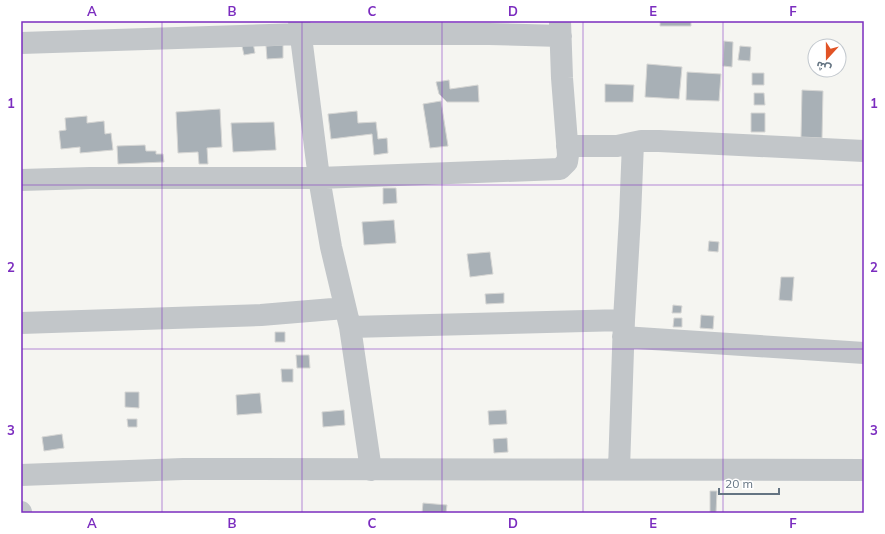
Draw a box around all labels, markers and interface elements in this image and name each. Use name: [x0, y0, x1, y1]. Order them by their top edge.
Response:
text: A: [87, 3, 97, 19]
text: B: [228, 3, 237, 19]
text: C: [368, 3, 377, 19]
text: D: [508, 3, 518, 19]
text: E: [649, 3, 657, 19]
text: F: [789, 3, 797, 19]
north arrow: [807, 38, 847, 78]
text: ش: [814, 58, 833, 77]
text: 1: [7, 95, 15, 111]
text: 1: [870, 95, 878, 111]
text: 2: [7, 259, 15, 275]
text: 2: [870, 259, 878, 275]
text: 3: [7, 422, 15, 438]
text: 3: [870, 422, 878, 438]
scale bar: [719, 470, 779, 496]
text: 20 m: [725, 476, 753, 491]
text: A: [87, 515, 97, 531]
text: B: [228, 515, 237, 531]
text: C: [368, 515, 377, 531]
text: D: [508, 515, 518, 531]
text: E: [649, 515, 657, 531]
text: F: [789, 515, 797, 531]

